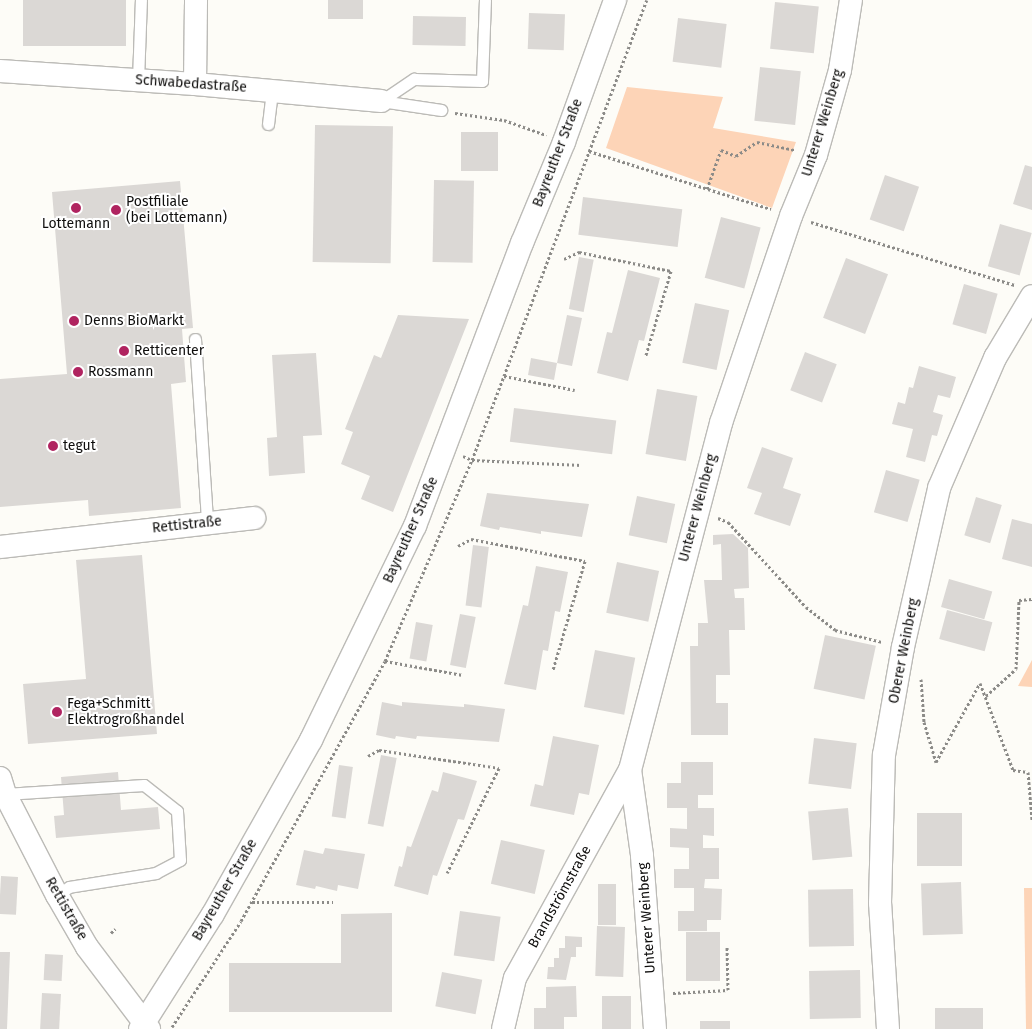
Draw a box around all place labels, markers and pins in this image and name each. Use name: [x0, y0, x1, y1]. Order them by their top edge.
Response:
place label: Postfiliale (bei Lottemann): [126, 194, 227, 226]
marker: Lottemann: [70, 202, 82, 214]
marker: Postfiliale (bei Lottemann): [110, 204, 122, 216]
place label: Lottemann: [42, 216, 110, 232]
place label: Denns BioMarkt: [84, 313, 184, 329]
marker: Denns BioMarkt: [68, 315, 80, 327]
place label: Retticenter: [134, 343, 204, 359]
marker: Retticenter: [118, 345, 130, 357]
place label: Rossmann: [88, 364, 153, 380]
marker: Rossmann: [72, 366, 84, 378]
place label: tegut: [63, 438, 96, 454]
marker: tegut: [47, 440, 59, 452]
place label: Fega+Schmitt Elektrogroßhandel: [67, 696, 184, 729]
marker: Fega+Schmitt Elektrogroßhandel: [51, 706, 63, 718]

